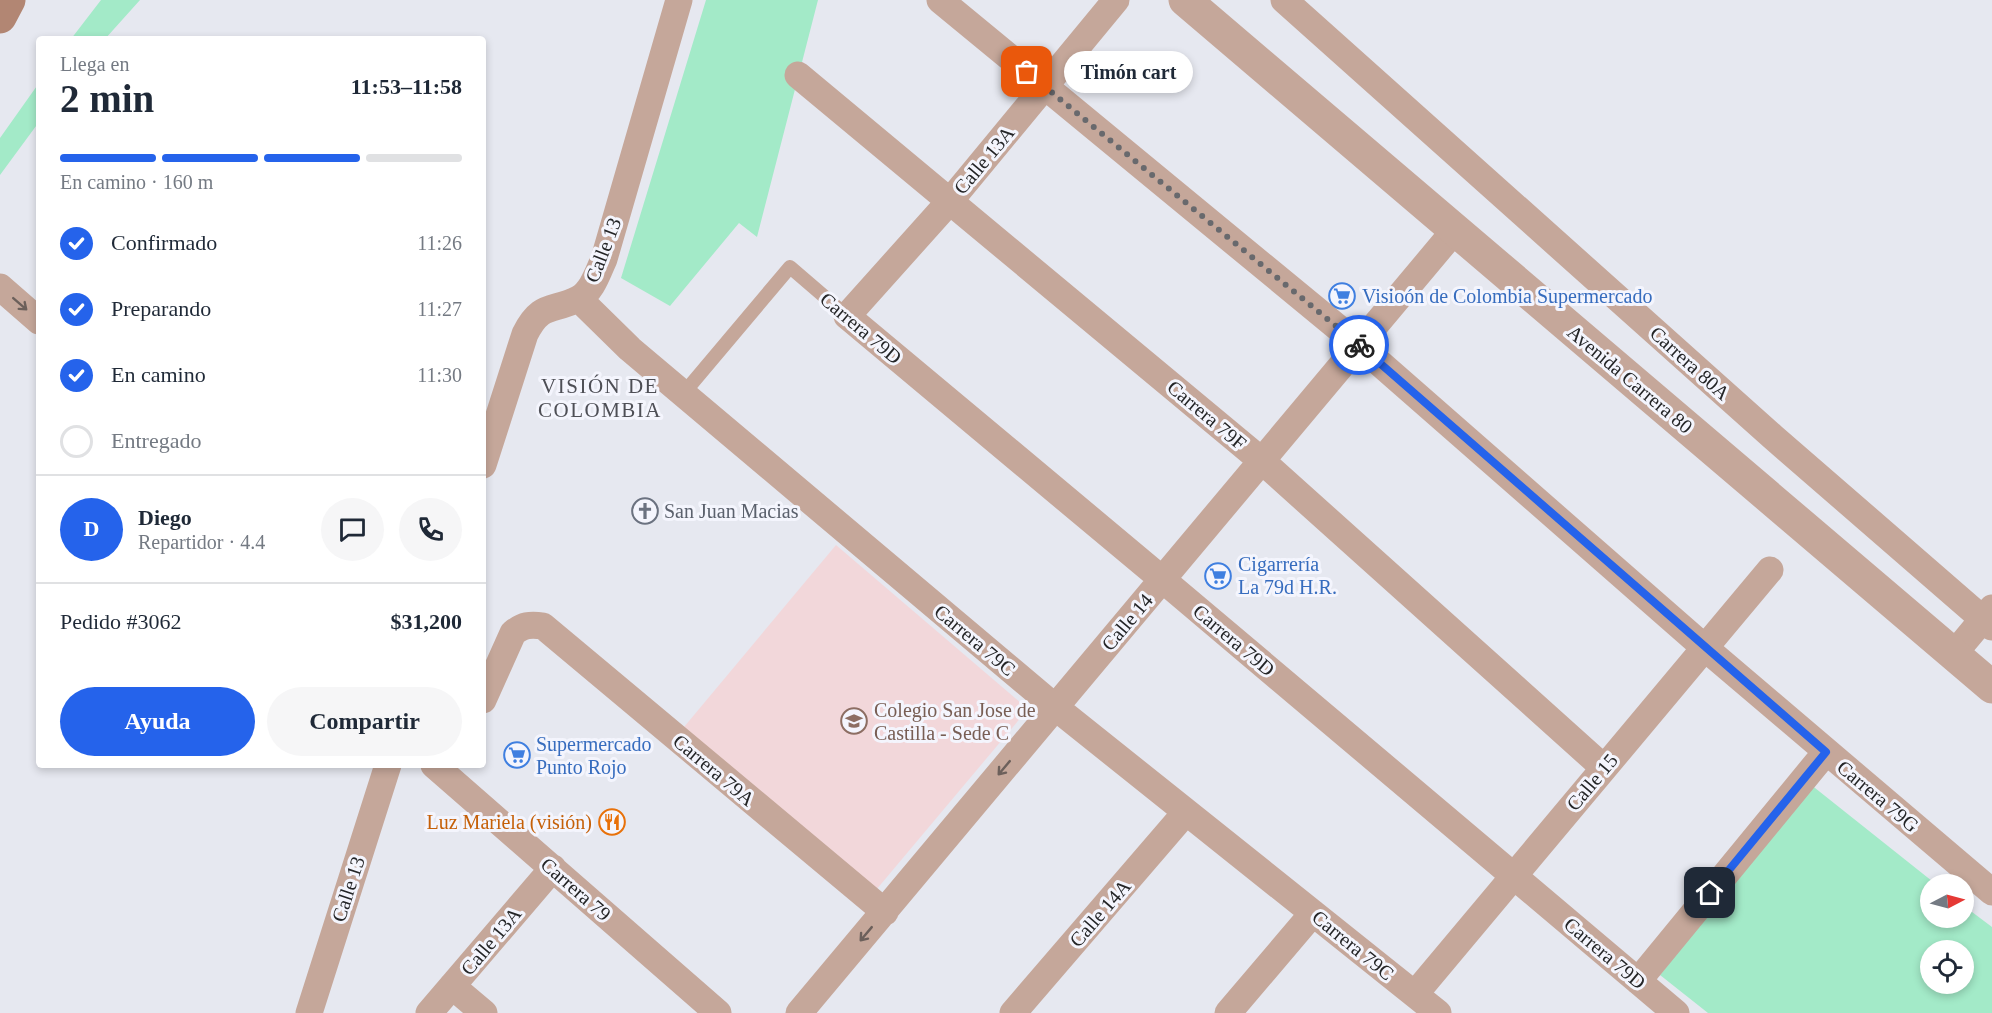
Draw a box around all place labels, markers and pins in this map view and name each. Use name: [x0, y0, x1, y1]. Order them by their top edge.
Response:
pin: [1001, 46, 1052, 97]
callout: Timón cart: [1063, 51, 1192, 93]
supermarket icon: Visioón de Colombia Supermercado: [1327, 281, 1357, 311]
place label: Visioón de Colombia Supermercado: [1362, 285, 1652, 308]
church icon: San Juan Macias: [630, 496, 660, 526]
place label: San Juan Macias: [664, 500, 799, 522]
place label: Cigarrería La 79d H.R.: [1238, 553, 1337, 598]
supermarket icon: Cigarrería La 79d H.R.: [1203, 561, 1233, 591]
place label: Colegio San Jose de Castilla - Sede C: [874, 699, 1036, 744]
school or university icon: Colegio San Jose de Castilla - Sede C: [839, 706, 869, 736]
place label: Supermercado Punto Rojo: [536, 733, 652, 779]
supermarket icon: Supermercado Punto Rojo: [502, 740, 532, 770]
restaurant icon: Luz Mariela (visión): [597, 807, 627, 837]
place label: Luz Mariela (visión): [427, 811, 592, 834]
pin: [1684, 867, 1735, 918]

